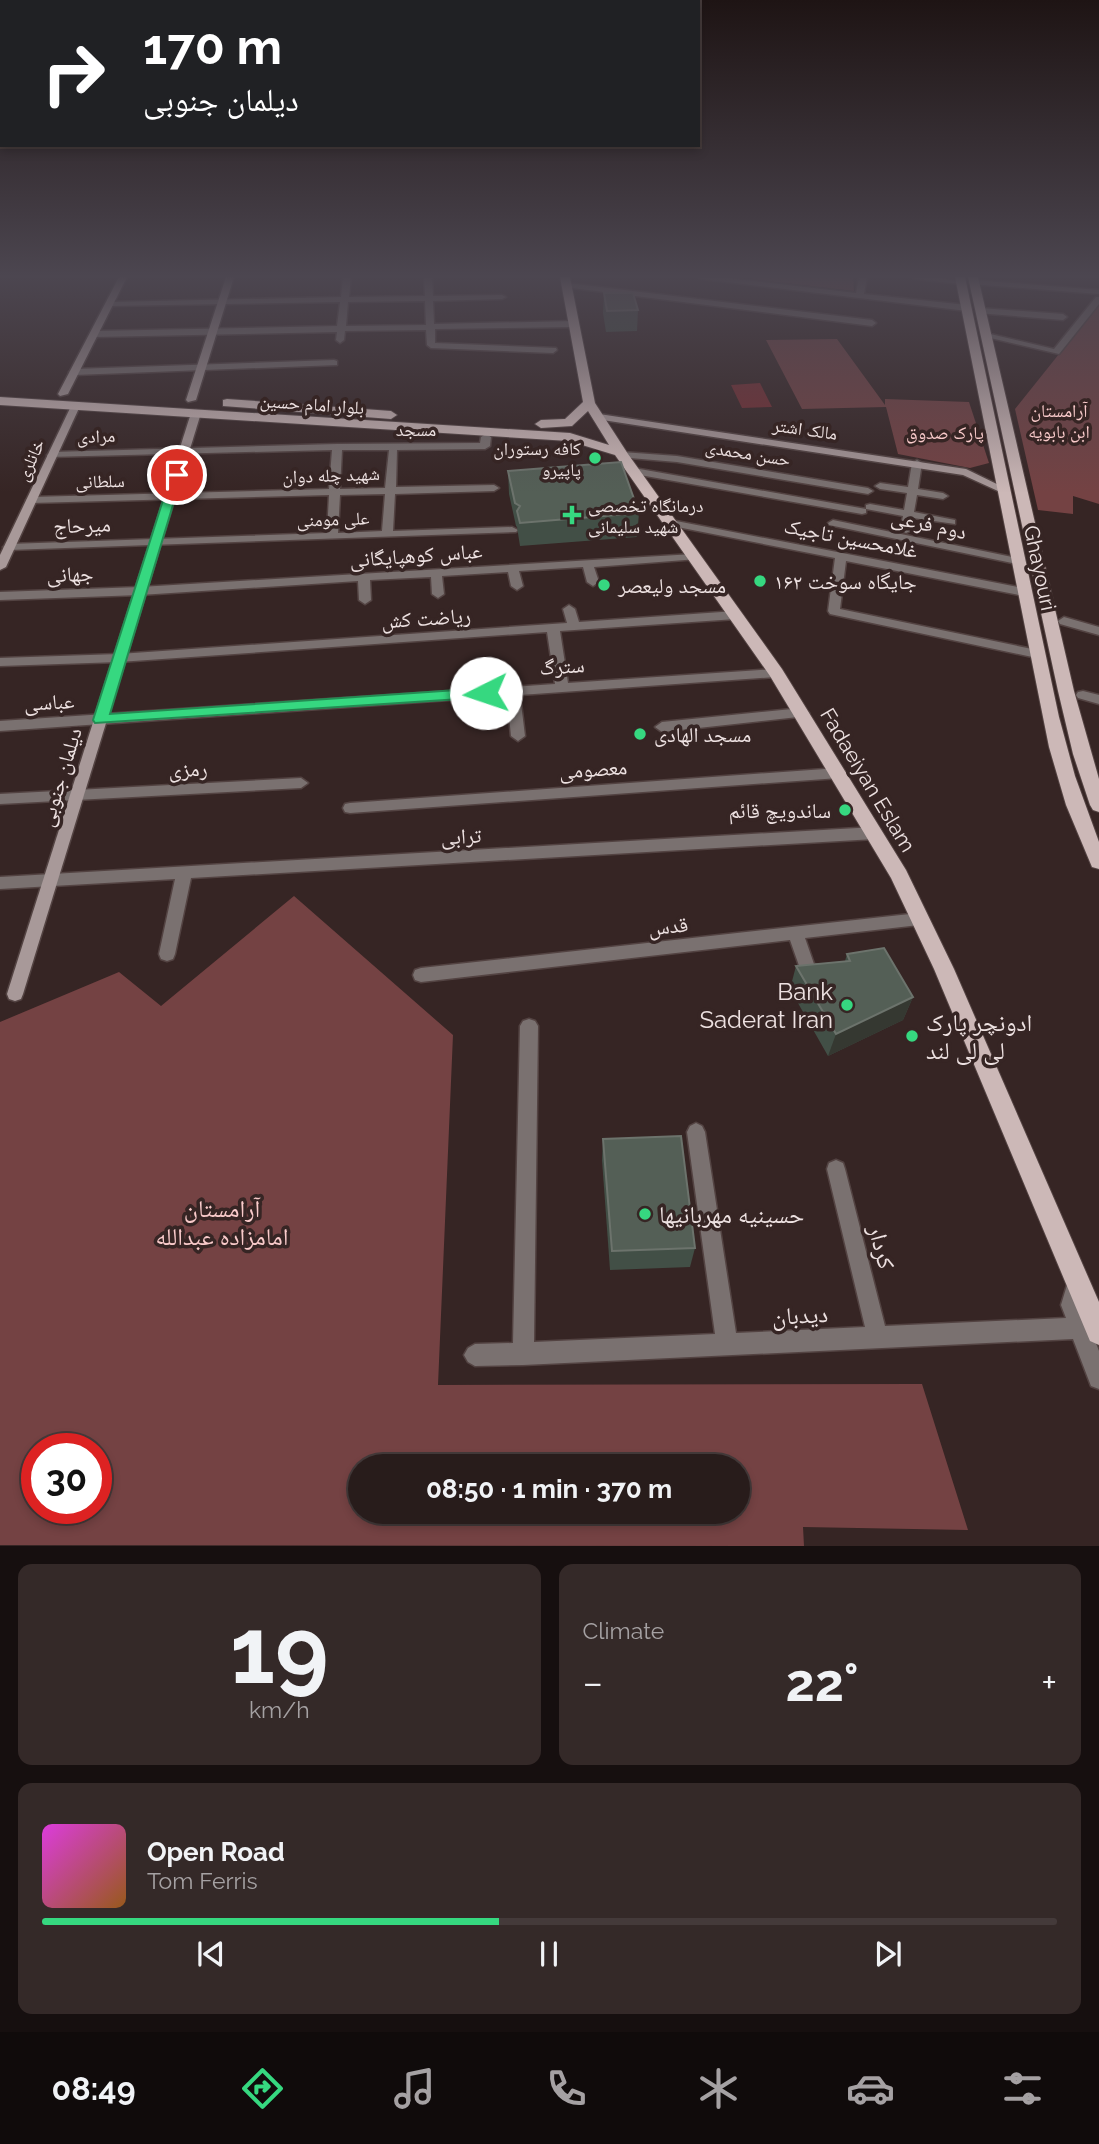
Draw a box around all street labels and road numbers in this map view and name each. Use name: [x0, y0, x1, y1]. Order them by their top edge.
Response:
street label: بلوار امام حسین: [259, 390, 365, 420]
street label: مالک اشتر: [770, 414, 839, 444]
street label: مسجد: [396, 419, 436, 440]
street label: مرادی: [76, 425, 116, 448]
street label: خانلری: [11, 436, 50, 485]
street label: حسن محمدی: [704, 436, 792, 471]
street label: شهید چله دوان: [282, 463, 380, 488]
street label: سلطانی: [75, 470, 125, 493]
street label: دوم فرعی: [889, 504, 969, 546]
street label: علی مومنی: [296, 507, 370, 532]
street label: میرحاج: [53, 512, 111, 539]
street label: غلامحسین تاجیک: [782, 513, 920, 564]
street label: Ghayouri: [1019, 523, 1061, 613]
street label: عباس کوهپایگانی: [349, 538, 484, 573]
street label: جهانی: [46, 561, 94, 588]
street label: ریاضت کش: [380, 602, 472, 635]
street label: سترگ: [539, 652, 585, 680]
street label: عباسی: [23, 688, 75, 717]
street label: Fadaeiyan Eslam: [815, 704, 921, 856]
street label: دیلمان جنوبی: [33, 724, 88, 830]
street label: معصومی: [558, 754, 628, 785]
street label: رمزی: [168, 755, 208, 783]
street label: ترابی: [440, 822, 482, 851]
street label: قدس: [647, 911, 689, 942]
street label: کردار: [862, 1221, 901, 1272]
street label: دیدبان: [771, 1299, 829, 1331]

